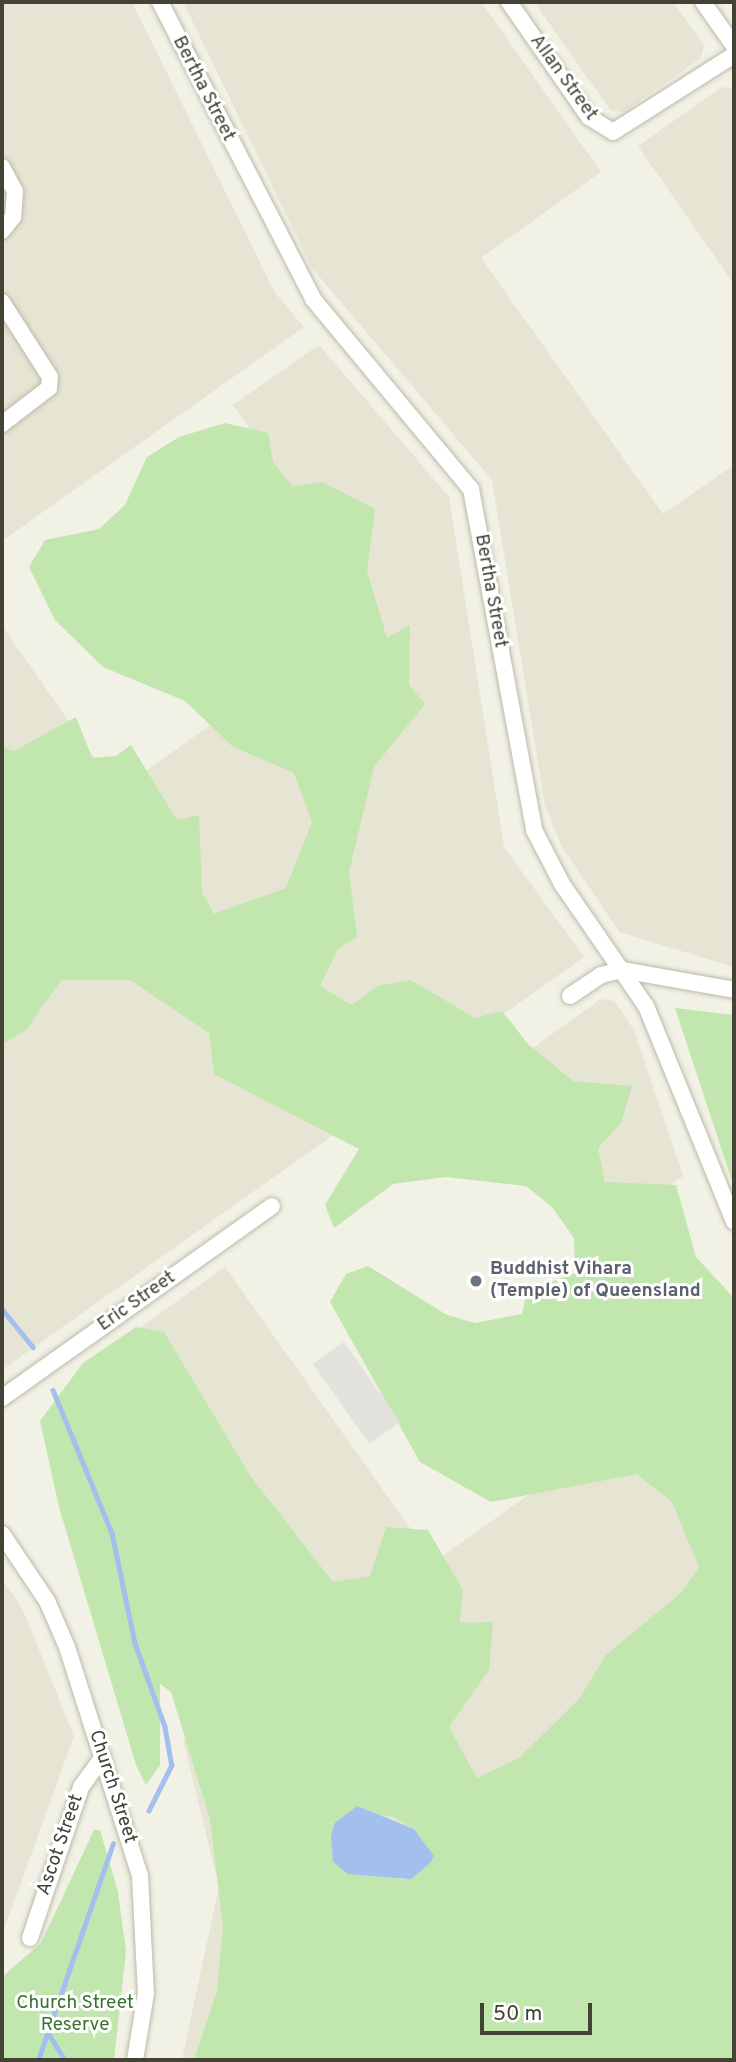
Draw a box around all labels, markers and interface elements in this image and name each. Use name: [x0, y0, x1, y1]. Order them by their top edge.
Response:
street label: Allan Street: [524, 31, 602, 125]
street label: Bertha Street: [167, 33, 239, 145]
street label: Bertha Street: [469, 532, 511, 650]
place label: Buddhist Vihara (Temple) of Queensland: [490, 1259, 701, 1303]
street label: Eric Street: [94, 1267, 180, 1337]
marker: Buddhist Vihara (Temple) of Queensland: [468, 1273, 484, 1289]
street label: Church Street: [83, 1728, 141, 1846]
street label: Ascot Street: [33, 1791, 89, 1899]
scale bar: [484, 1988, 596, 2032]
park label: Church Street Reserve: [16, 1993, 134, 2037]
text: 50 m: [493, 2001, 542, 2028]

